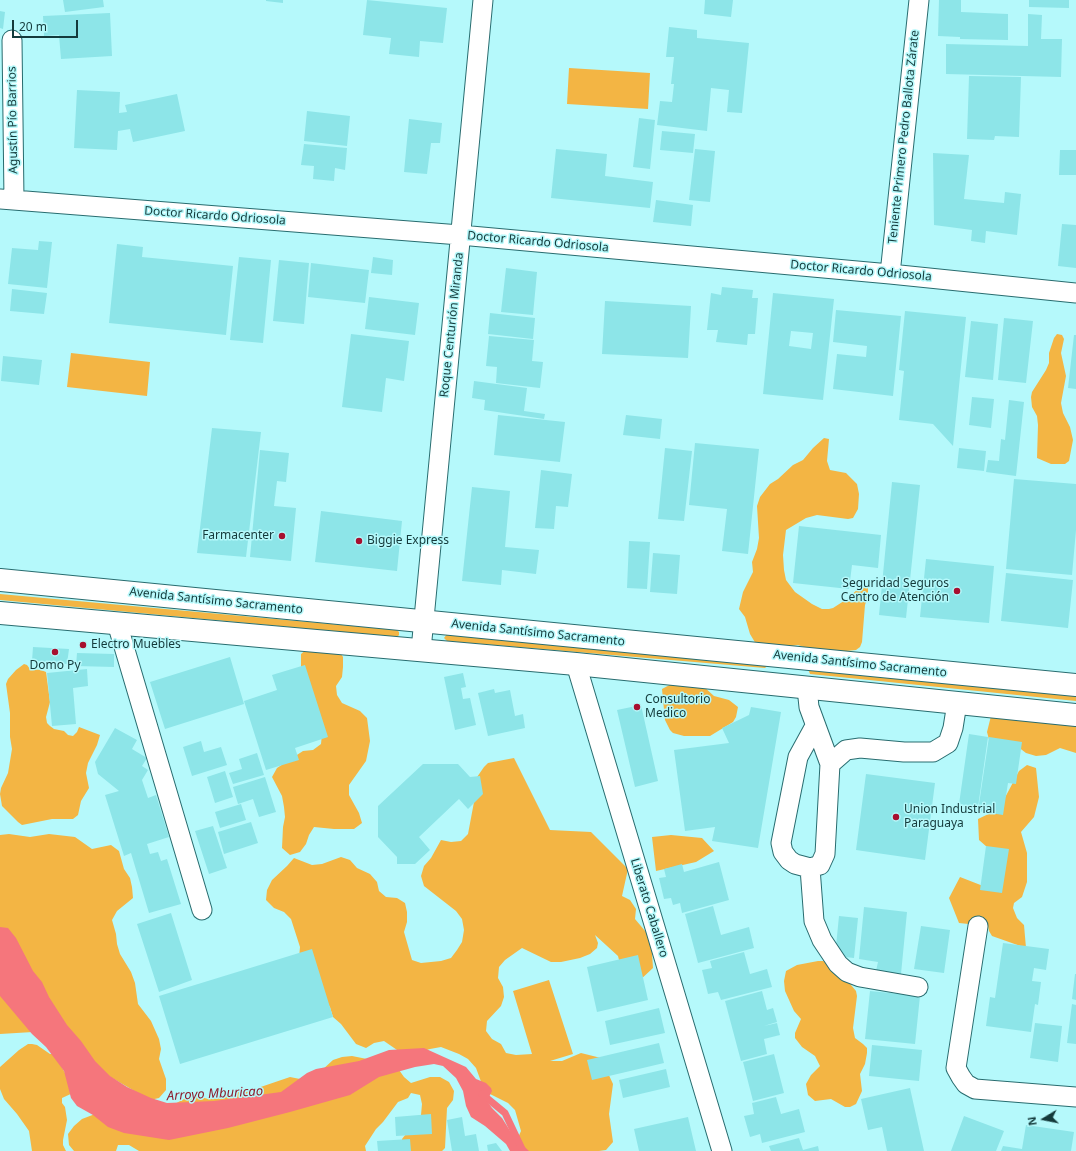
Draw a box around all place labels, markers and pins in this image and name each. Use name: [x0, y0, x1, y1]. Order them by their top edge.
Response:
place label: Farmacenter: [202, 529, 274, 543]
marker: Farmacenter: [277, 531, 287, 541]
place label: Biggie Express: [367, 534, 449, 548]
marker: Biggie Express: [354, 536, 364, 546]
place label: Seguridad Seguros Centro de Atención: [841, 577, 949, 605]
marker: Seguridad Seguros Centro de Atención: [952, 586, 962, 596]
place label: Electro Muebles: [91, 638, 181, 652]
marker: Electro Muebles: [78, 640, 88, 650]
marker: Domo Py: [50, 647, 60, 657]
place label: Domo Py: [30, 659, 80, 673]
place label: Consultorio Medico: [645, 693, 710, 721]
marker: Consultorio Medico: [632, 702, 642, 712]
place label: Union Industrial Paraguaya: [904, 803, 995, 831]
marker: Union Industrial Paraguaya: [891, 812, 901, 822]

